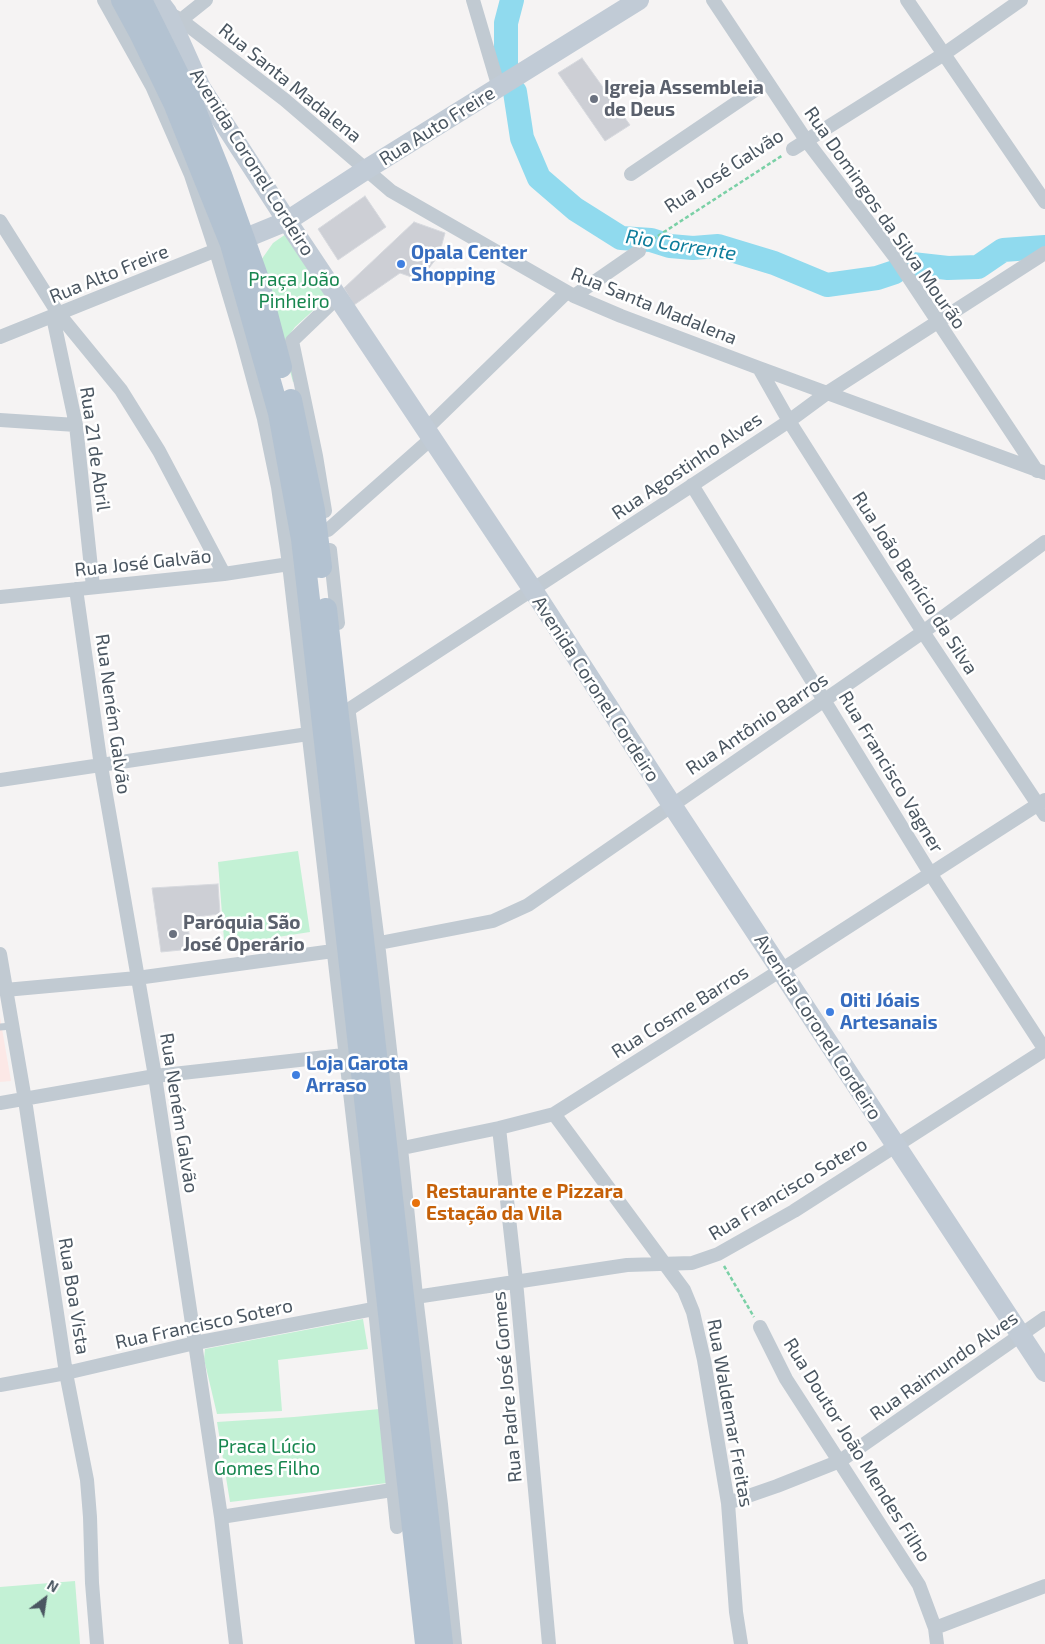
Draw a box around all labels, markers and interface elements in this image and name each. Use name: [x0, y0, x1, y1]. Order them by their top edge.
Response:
street label: Rua Santa Madalena: [214, 18, 366, 148]
street label: Avenida Coronel Cordeiro: [185, 64, 319, 260]
place label: Igreja Assembleia de Deus: [604, 77, 764, 121]
street label: Rua Auto Freire: [375, 81, 499, 171]
marker: Igreja Assembleia de Deus: [588, 93, 600, 105]
street label: Rua Domingos da Silva Mourão: [799, 102, 971, 334]
street label: Rua José Galvão: [660, 124, 788, 218]
water label: Rio Corrente: [624, 224, 738, 266]
street label: Rua Alto Freire: [46, 240, 172, 308]
place label: Opala Center Shopping: [411, 242, 527, 286]
marker: Opala Center Shopping: [395, 258, 407, 270]
street label: Rua Santa Madalena: [568, 262, 740, 350]
park label: Praça João Pinheiro: [248, 269, 340, 313]
street label: Rua 21 de Abril: [75, 385, 115, 513]
street label: Rua Agostinho Alves: [608, 407, 766, 525]
street label: Rua João Benício da Silva: [847, 487, 983, 679]
street label: Rua José Galvão: [73, 544, 213, 582]
street label: Avenida Coronel Cordeiro: [527, 592, 665, 786]
street label: Rua Neném Galvão: [90, 632, 136, 796]
street label: Rua Antônio Barros: [682, 668, 832, 780]
street label: Rua Francisco Vagner: [834, 687, 948, 857]
place label: Paróquia São José Operário: [183, 912, 305, 956]
marker: Paróquia São José Operário: [167, 928, 179, 940]
street label: Avenida Coronel Cordeiro: [749, 930, 887, 1124]
street label: Rua Cosme Barros: [607, 961, 753, 1063]
place label: Oiti Jóais Artesanais: [840, 990, 938, 1034]
marker: Oiti Jóais Artesanais: [824, 1006, 836, 1018]
street label: Rua Neném Galvão: [155, 1031, 203, 1195]
place label: Loja Garota Arraso: [306, 1053, 408, 1097]
marker: Loja Garota Arraso: [290, 1069, 302, 1081]
street label: Rua Francisco Sotero: [705, 1133, 871, 1245]
place label: Restaurante e Pizzara Estação da Vila: [426, 1181, 623, 1225]
marker: Restaurante e Pizzara Estação da Vila: [410, 1197, 422, 1209]
street label: Rua Boa Vista: [54, 1236, 94, 1356]
street label: Rua Padre José Gomes: [487, 1290, 527, 1484]
street label: Rua Francisco Sotero: [113, 1294, 295, 1354]
street label: Rua Raimundo Alves: [866, 1306, 1022, 1426]
street label: Rua Waldemar Freitas: [702, 1317, 758, 1509]
street label: Rua Doutor João Mendes Filho: [779, 1334, 935, 1566]
park label: Praca Lúcio Gomes Filho: [214, 1436, 320, 1480]
north arrow: [20, 1574, 70, 1624]
text: N: [44, 1576, 62, 1596]

